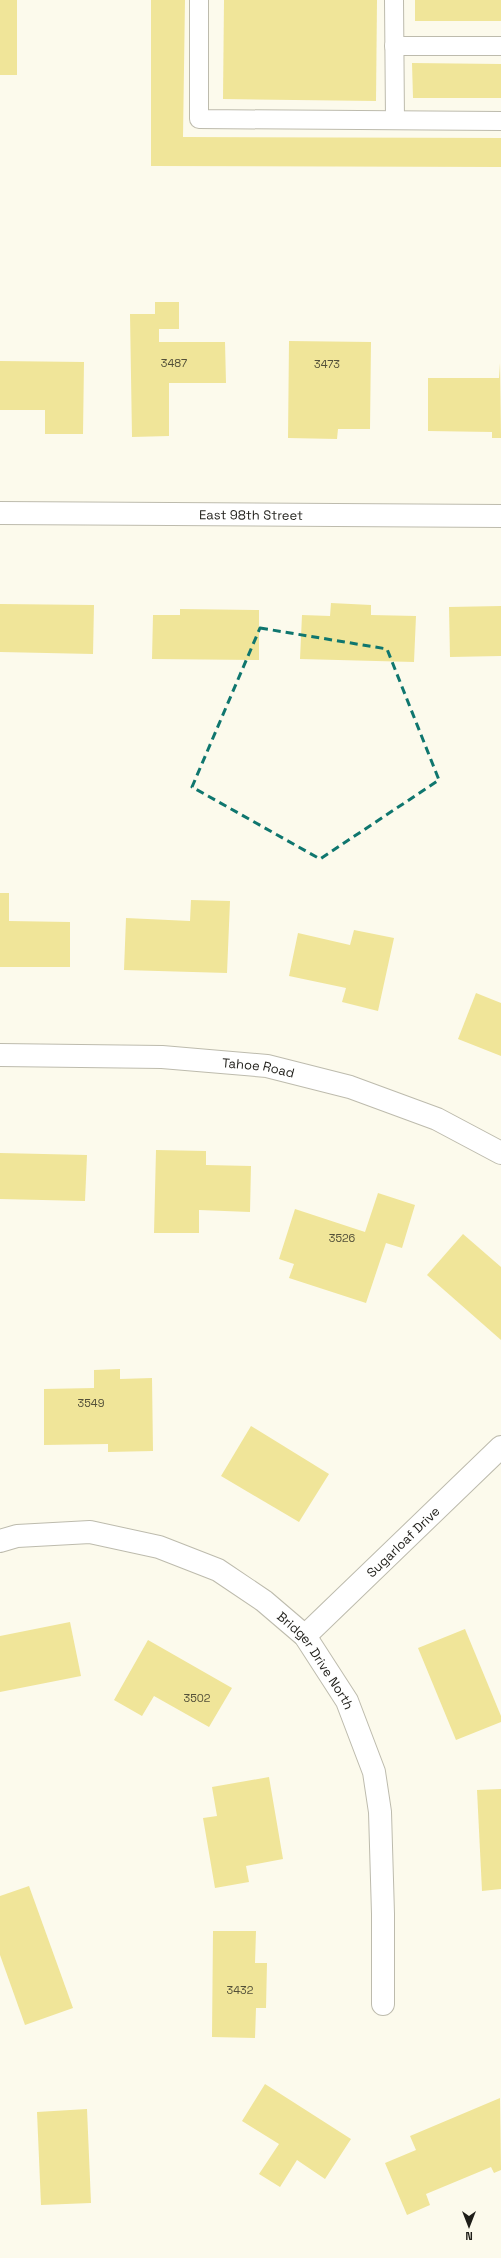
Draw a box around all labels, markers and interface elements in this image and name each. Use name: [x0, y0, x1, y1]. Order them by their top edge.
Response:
house number: 3487: [161, 356, 187, 370]
house number: 3473: [314, 357, 340, 371]
street label: East 98th Street: [199, 506, 303, 524]
street label: Tahoe Road: [221, 1054, 296, 1082]
house number: 3526: [329, 1231, 356, 1245]
house number: 3549: [78, 1396, 105, 1410]
street label: Sugarloaf Drive: [363, 1503, 443, 1581]
street label: Bridger Drive North: [273, 1608, 357, 1712]
house number: 3502: [184, 1691, 211, 1705]
house number: 3432: [227, 1983, 254, 1997]
north arrow: [449, 2206, 489, 2246]
text: N: [465, 2229, 473, 2243]

